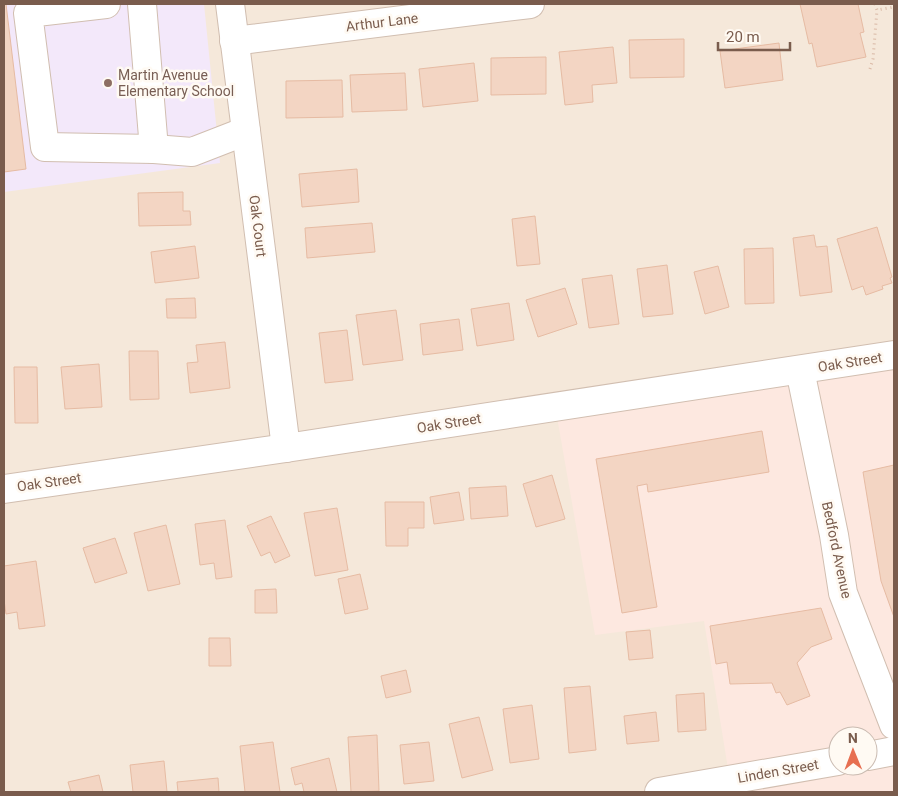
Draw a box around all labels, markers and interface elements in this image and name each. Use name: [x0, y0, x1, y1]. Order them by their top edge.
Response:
street label: Arthur Lane: [345, 10, 419, 34]
scale bar: [718, 20, 790, 52]
text: 20 m: [726, 28, 760, 46]
place label: Martin Avenue Elementary School: [118, 67, 234, 99]
marker: Martin Avenue Elementary School: [102, 77, 114, 89]
street label: Oak Court: [246, 194, 270, 258]
street label: Oak Street: [817, 349, 884, 375]
street label: Oak Street: [416, 410, 483, 436]
street label: Oak Street: [16, 470, 83, 494]
street label: Bedford Avenue: [819, 500, 855, 600]
north arrow: [828, 726, 878, 776]
text: N: [848, 730, 858, 746]
street label: Linden Street: [736, 756, 820, 786]

